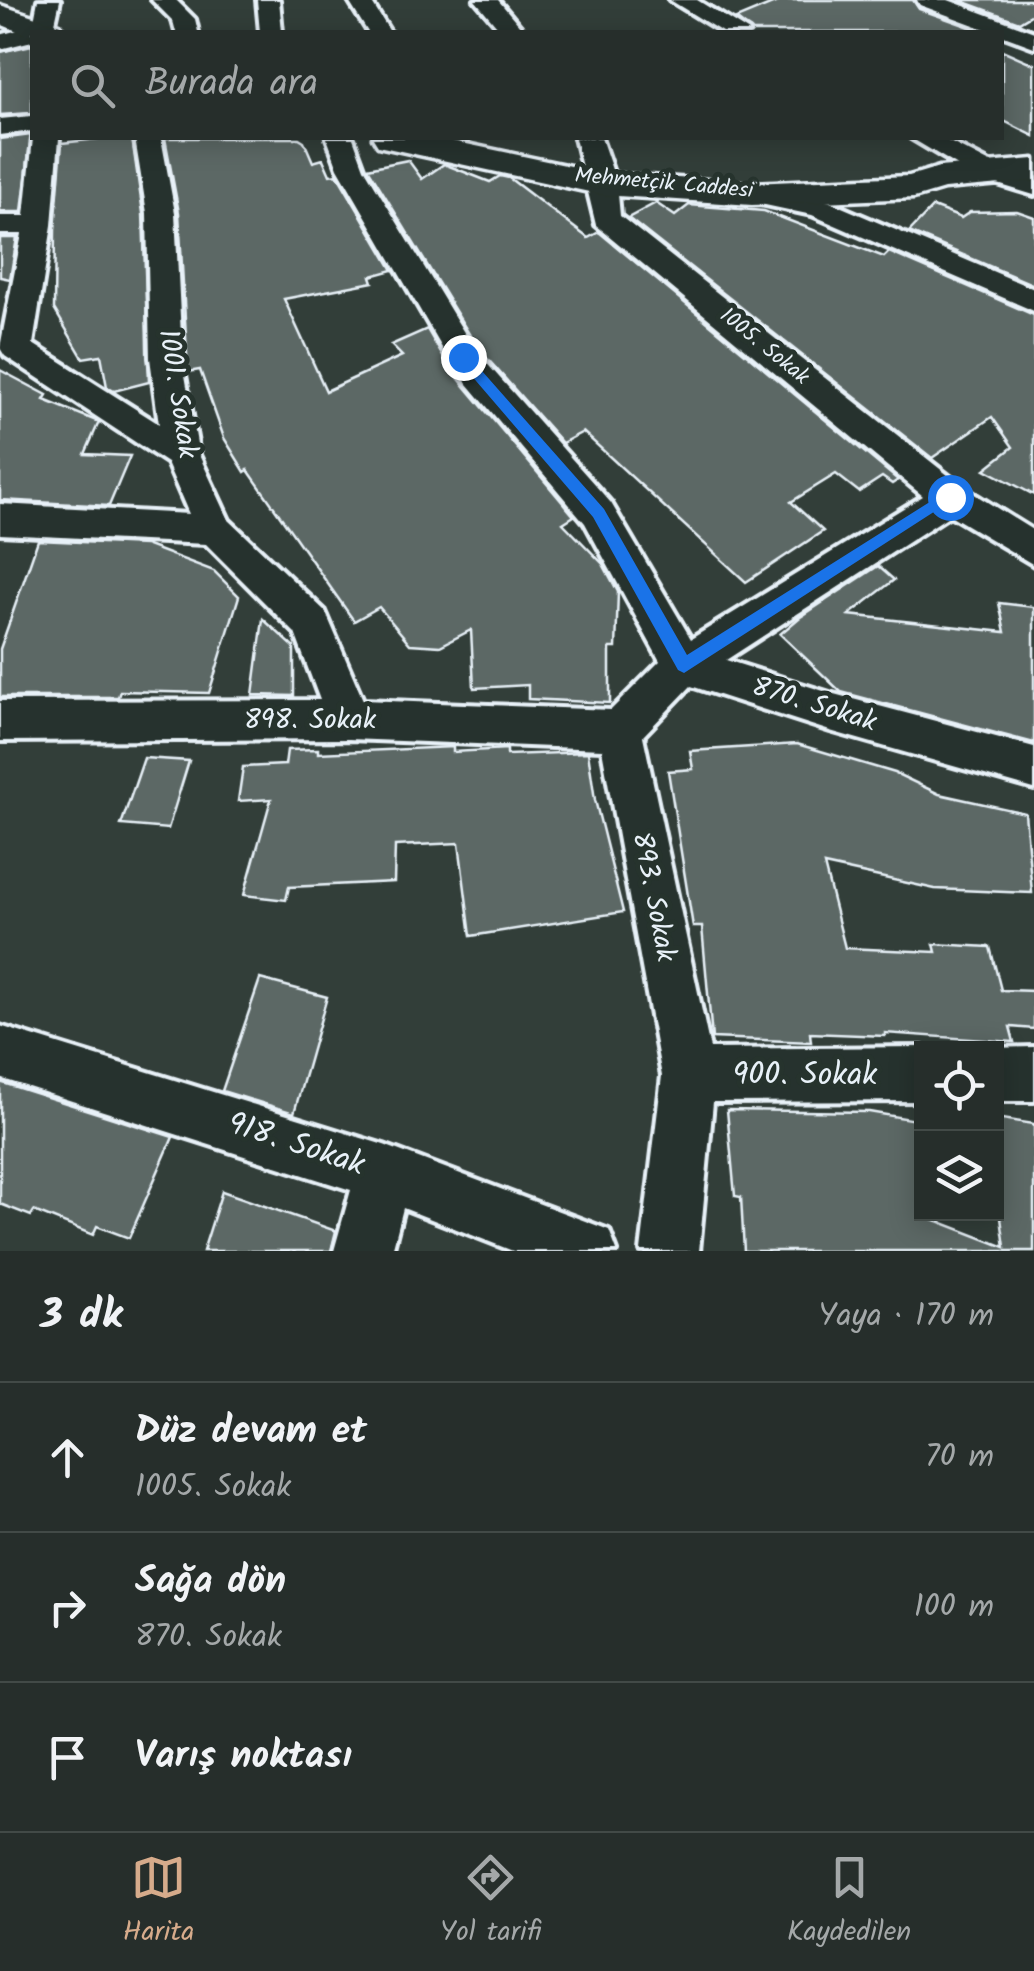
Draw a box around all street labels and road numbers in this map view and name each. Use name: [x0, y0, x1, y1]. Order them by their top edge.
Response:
street label: Mehmetçik Caddesi: [573, 159, 756, 209]
street label: 1005. Sokak: [711, 300, 817, 395]
street label: 1001. Sokak: [145, 326, 210, 463]
street label: 870. Sokak: [746, 665, 883, 746]
street label: 898. Sokak: [244, 698, 377, 743]
street label: 893. Sokak: [618, 828, 688, 967]
street label: 900. Sokak: [733, 1050, 878, 1101]
street label: 918. Sokak: [221, 1099, 372, 1191]

